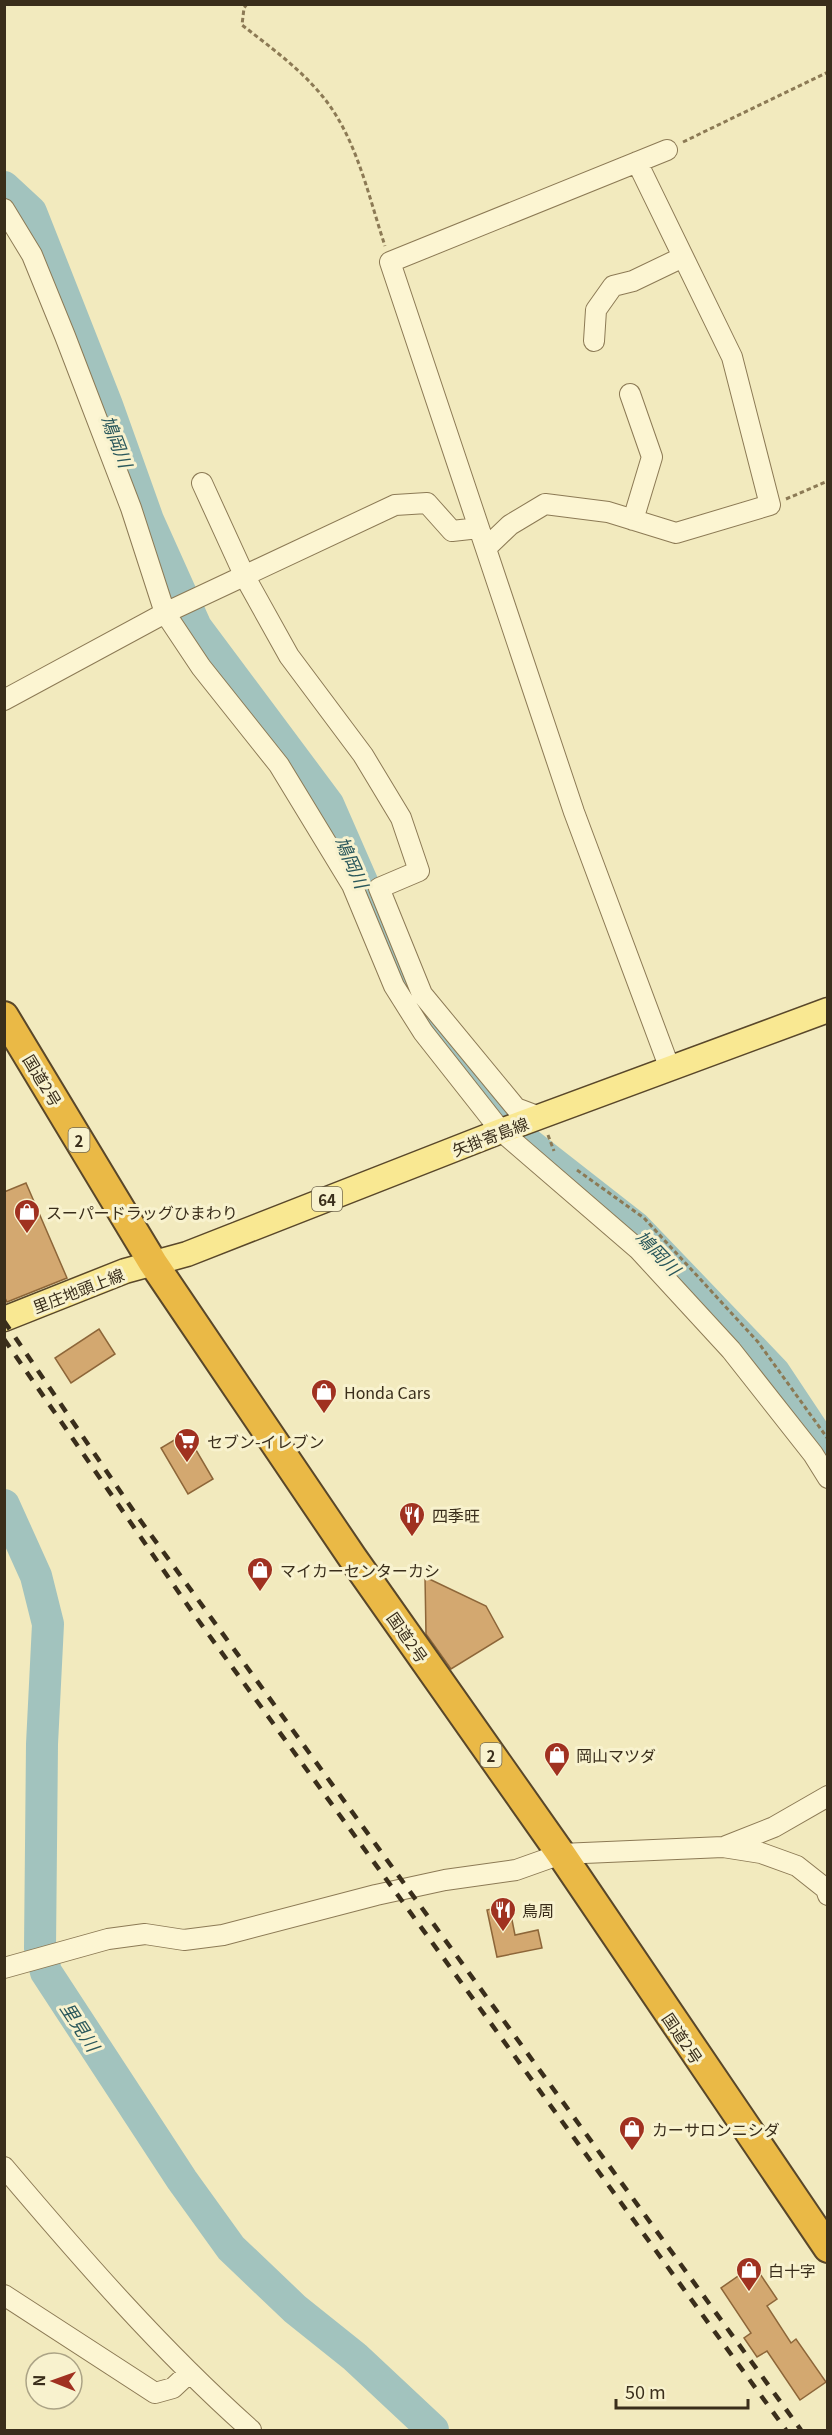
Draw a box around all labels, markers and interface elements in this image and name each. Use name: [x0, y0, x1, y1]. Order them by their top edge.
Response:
water label: 鳩岡川: [96, 411, 141, 473]
water label: 鳩岡川: [330, 832, 377, 894]
street label: 国道2号: [18, 1049, 68, 1111]
street label: 矢掛寄島線: [448, 1110, 532, 1162]
road number: 2: [68, 1128, 90, 1152]
road number: 64: [312, 1187, 342, 1211]
shop icon: スーパードラッグひまわり: [12, 1197, 42, 1235]
place label: スーパードラッグひまわり: [46, 1200, 238, 1224]
water label: 鳩岡川: [631, 1224, 688, 1282]
street label: 里庄地頭上線: [29, 1262, 127, 1318]
shop icon: Honda Cars: [309, 1377, 339, 1415]
place label: Honda Cars: [344, 1380, 430, 1404]
supermarket icon: セブン-イレブン: [172, 1426, 202, 1464]
place label: セブン-イレブン: [207, 1429, 325, 1453]
restaurant icon: 四季旺: [397, 1500, 427, 1538]
place label: 四季旺: [432, 1503, 480, 1527]
shop icon: マイカーセンターカシ: [245, 1555, 275, 1593]
place label: マイカーセンターカシ: [280, 1558, 440, 1582]
street label: 国道2号: [382, 1607, 434, 1667]
shop icon: 岡山マツダ: [542, 1740, 572, 1778]
road number: 2: [480, 1743, 502, 1767]
place label: 岡山マツダ: [576, 1743, 656, 1767]
restaurant icon: 鳥周: [488, 1895, 518, 1933]
place label: 鳥周: [522, 1898, 554, 1922]
water label: 里見川: [55, 1996, 108, 2057]
street label: 国道2号: [657, 2008, 709, 2068]
shop icon: カーサロンニシダ: [617, 2114, 647, 2152]
place label: カーサロンニシダ: [652, 2117, 780, 2141]
shop icon: 白十字: [734, 2255, 764, 2293]
place label: 白十字: [768, 2258, 816, 2282]
north arrow: [24, 2351, 84, 2411]
scale bar: [616, 2372, 748, 2410]
text: N: [26, 2375, 50, 2387]
text: 50 m: [625, 2378, 666, 2404]

